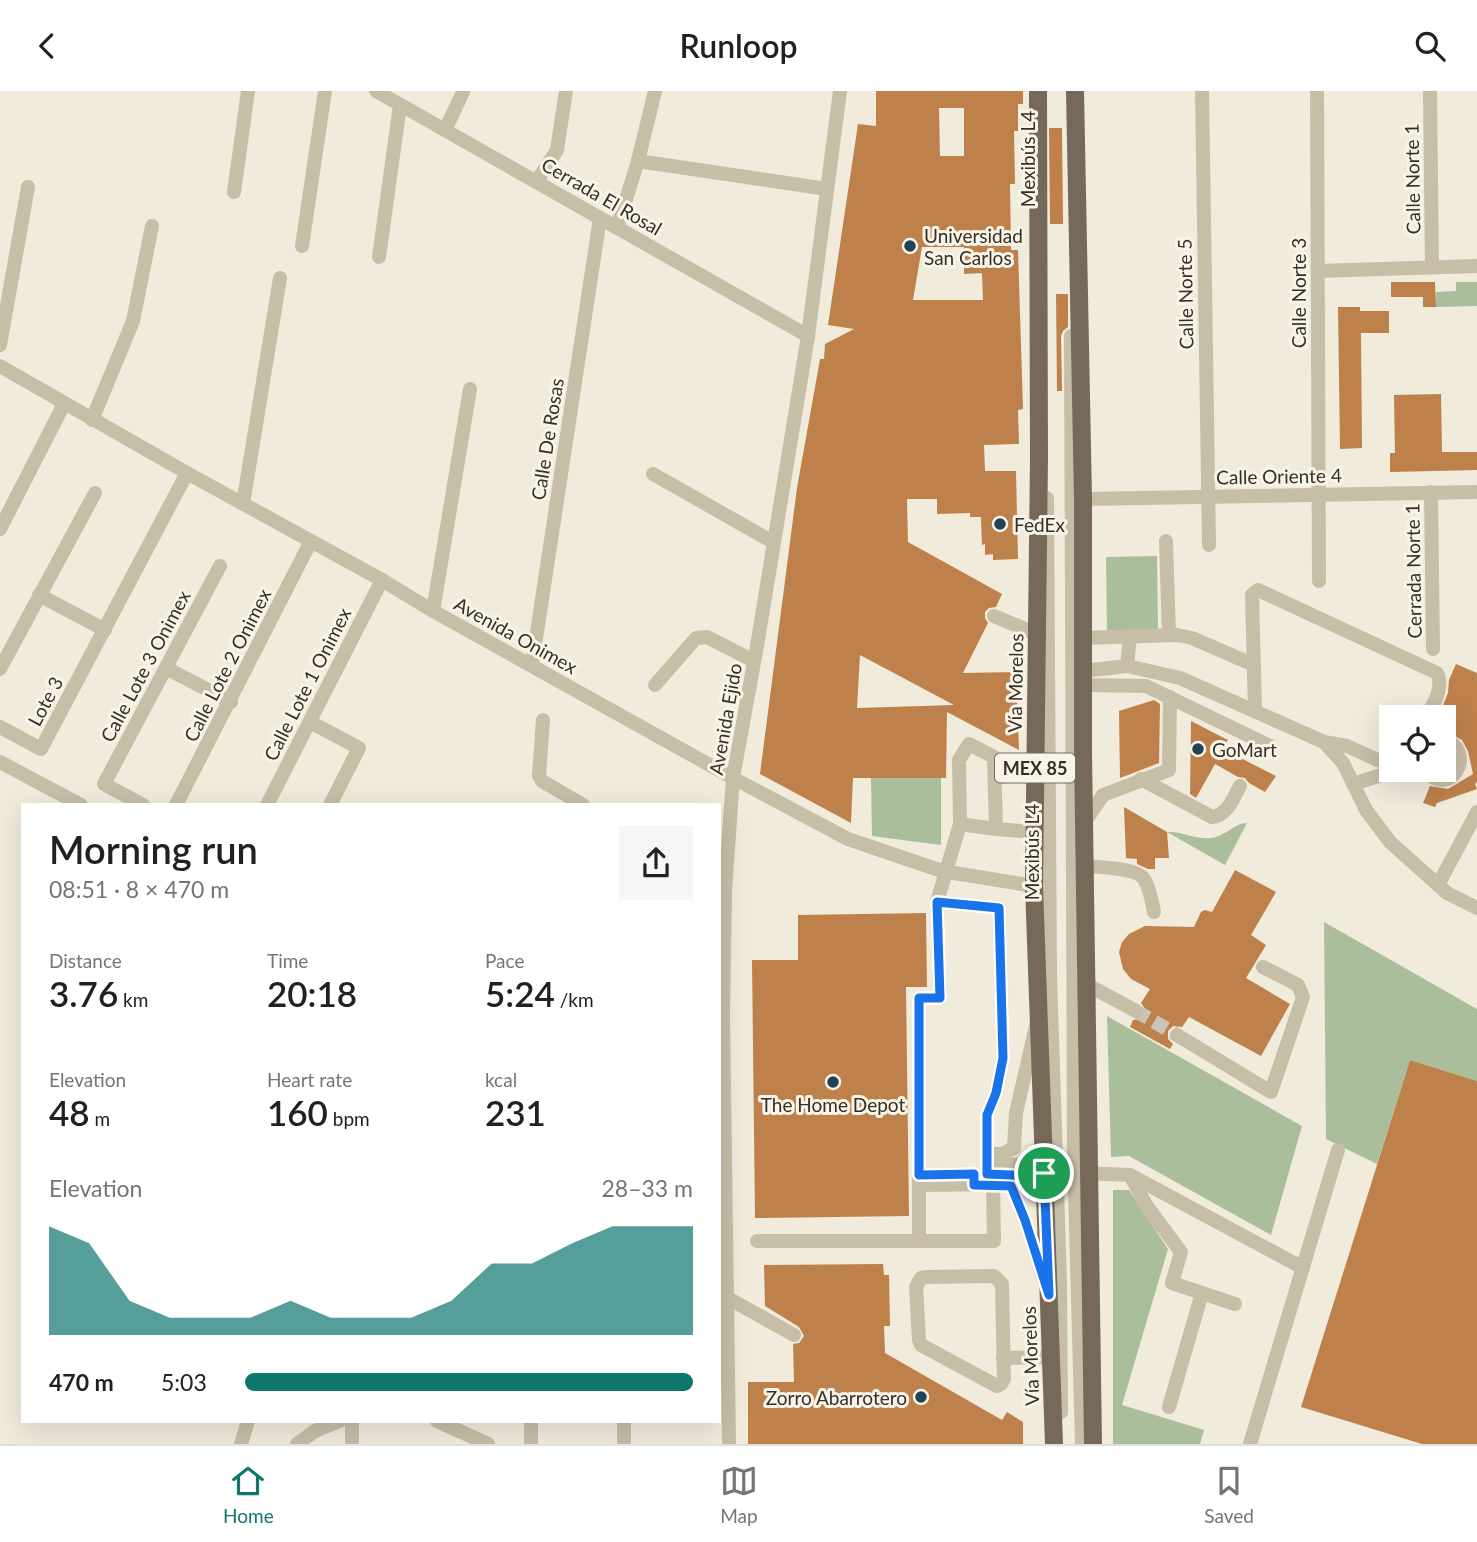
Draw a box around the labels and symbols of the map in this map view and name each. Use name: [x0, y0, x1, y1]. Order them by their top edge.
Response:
street label: Mexibús L4: [1016, 111, 1039, 207]
street label: Calle Norte 1: [1400, 124, 1424, 234]
street label: Cerrada El Rosal: [538, 152, 666, 240]
place label: Universidad San Carlos: [924, 224, 1023, 269]
marker: Universidad San Carlos: [902, 238, 918, 254]
street label: Calle Norte 3: [1287, 238, 1310, 348]
street label: Calle Norte 5: [1173, 239, 1197, 349]
street label: Calle De Rosas: [526, 376, 568, 502]
street label: Calle Oriente 4: [1216, 463, 1342, 489]
street label: Cerrada Norte 1: [1400, 503, 1426, 639]
place label: FedEx: [1014, 513, 1065, 536]
marker: FedEx: [992, 516, 1008, 532]
street label: Calle Lote 2 Onimex: [179, 584, 276, 745]
street label: Calle Lote 3 Onimex: [95, 586, 195, 746]
street label: Avenida Onimex: [451, 592, 582, 679]
street label: Calle Lote 1 Onimex: [259, 603, 356, 764]
street label: Vía Morelos: [1003, 633, 1027, 733]
street label: Avenida Ejido: [704, 661, 746, 777]
street label: Lote 3: [23, 672, 67, 730]
place label: GoMart: [1212, 738, 1277, 761]
marker: GoMart: [1190, 741, 1206, 757]
road number: MEX 85: [995, 753, 1075, 783]
street label: Mexibús L4: [1020, 804, 1043, 900]
marker: The Home Depot: [825, 1074, 841, 1090]
place label: The Home Depot: [761, 1093, 905, 1116]
pin: [1014, 1143, 1074, 1203]
street label: Vía Morelos: [1017, 1306, 1043, 1406]
place label: Zorro Abarrotero: [766, 1386, 907, 1409]
marker: Zorro Abarrotero: [913, 1389, 929, 1405]

